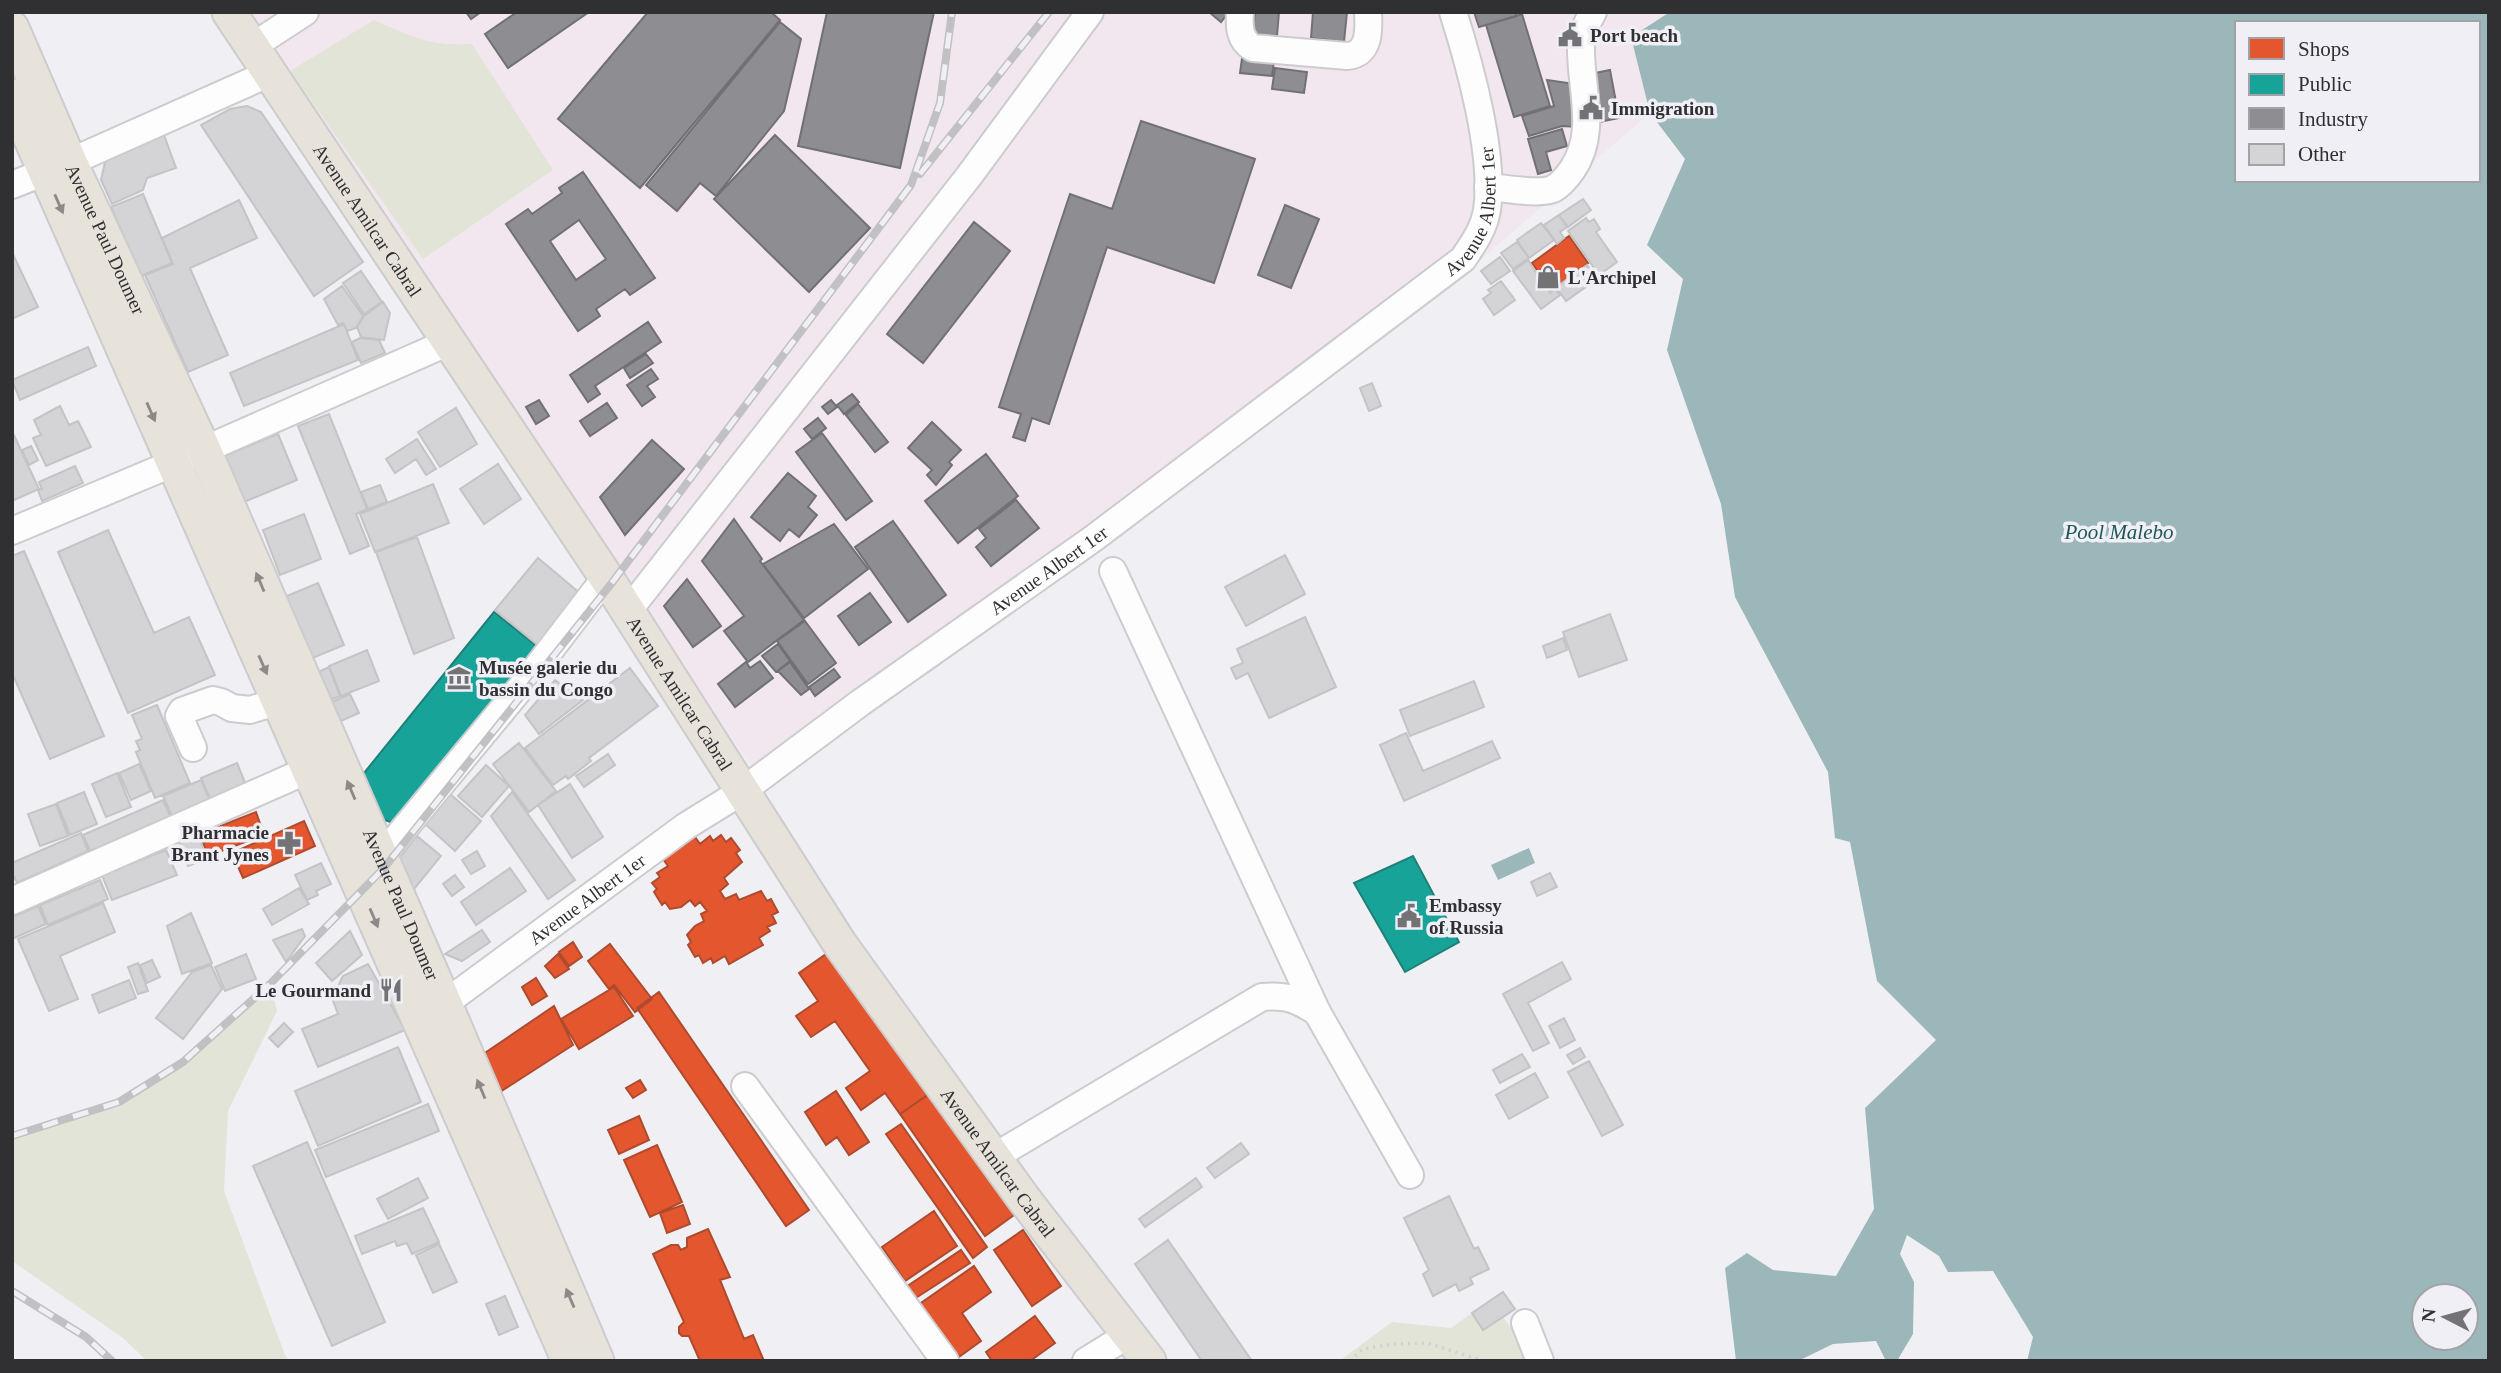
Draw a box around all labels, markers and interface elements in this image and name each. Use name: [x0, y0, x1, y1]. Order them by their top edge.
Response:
public building icon: Port beach: [1556, 21, 1584, 49]
legend: [2235, 21, 2480, 182]
place label: Port beach: [1590, 25, 1679, 46]
text: Shops: [2298, 37, 2349, 61]
text: Public: [2298, 72, 2352, 96]
public building icon: Immigration: [1577, 94, 1605, 122]
place label: Immigration: [1611, 98, 1715, 119]
text: Industry: [2298, 107, 2368, 131]
street label: Avenue Amilcar Cabral: [309, 140, 426, 300]
text: Other: [2298, 142, 2346, 166]
street label: Avenue Albert 1er: [1440, 145, 1499, 280]
street label: Avenue Paul Doumer: [62, 161, 150, 318]
one-way arrow: [53, 194, 65, 214]
shop icon: L'Archipel: [1534, 263, 1562, 291]
place label: L'Archipel: [1568, 267, 1656, 288]
one-way arrow: [145, 402, 157, 422]
water label: Pool Malebo: [2063, 520, 2174, 544]
street label: Avenue Albert 1er: [986, 521, 1112, 619]
one-way arrow: [254, 571, 265, 592]
street label: Avenue Amilcar Cabral: [623, 612, 737, 774]
one-way arrow: [257, 655, 269, 675]
place label: Musée galerie du bassin du Congo: [479, 657, 618, 700]
museum icon: Musée galerie du bassin du Congo: [445, 664, 473, 692]
one-way arrow: [345, 780, 357, 800]
place label: Pharmacie Brant Jynes: [171, 822, 269, 865]
street label: Avenue Paul Doumer: [359, 825, 444, 984]
pharmacy icon: Pharmacie Brant Jynes: [275, 829, 303, 857]
street label: Avenue Albert 1er: [525, 849, 650, 949]
place label: Embassy of Russia: [1429, 895, 1504, 938]
public building icon: Embassy of Russia: [1395, 902, 1423, 930]
one-way arrow: [368, 908, 380, 928]
restaurant icon: Le Gourmand: [377, 976, 405, 1004]
place label: Le Gourmand: [255, 980, 371, 1001]
one-way arrow: [475, 1078, 486, 1099]
street label: Avenue Amilcar Cabral: [937, 1084, 1060, 1241]
north arrow: [2410, 1282, 2480, 1352]
one-way arrow: [564, 1288, 576, 1308]
text: N: [2417, 1307, 2440, 1323]

